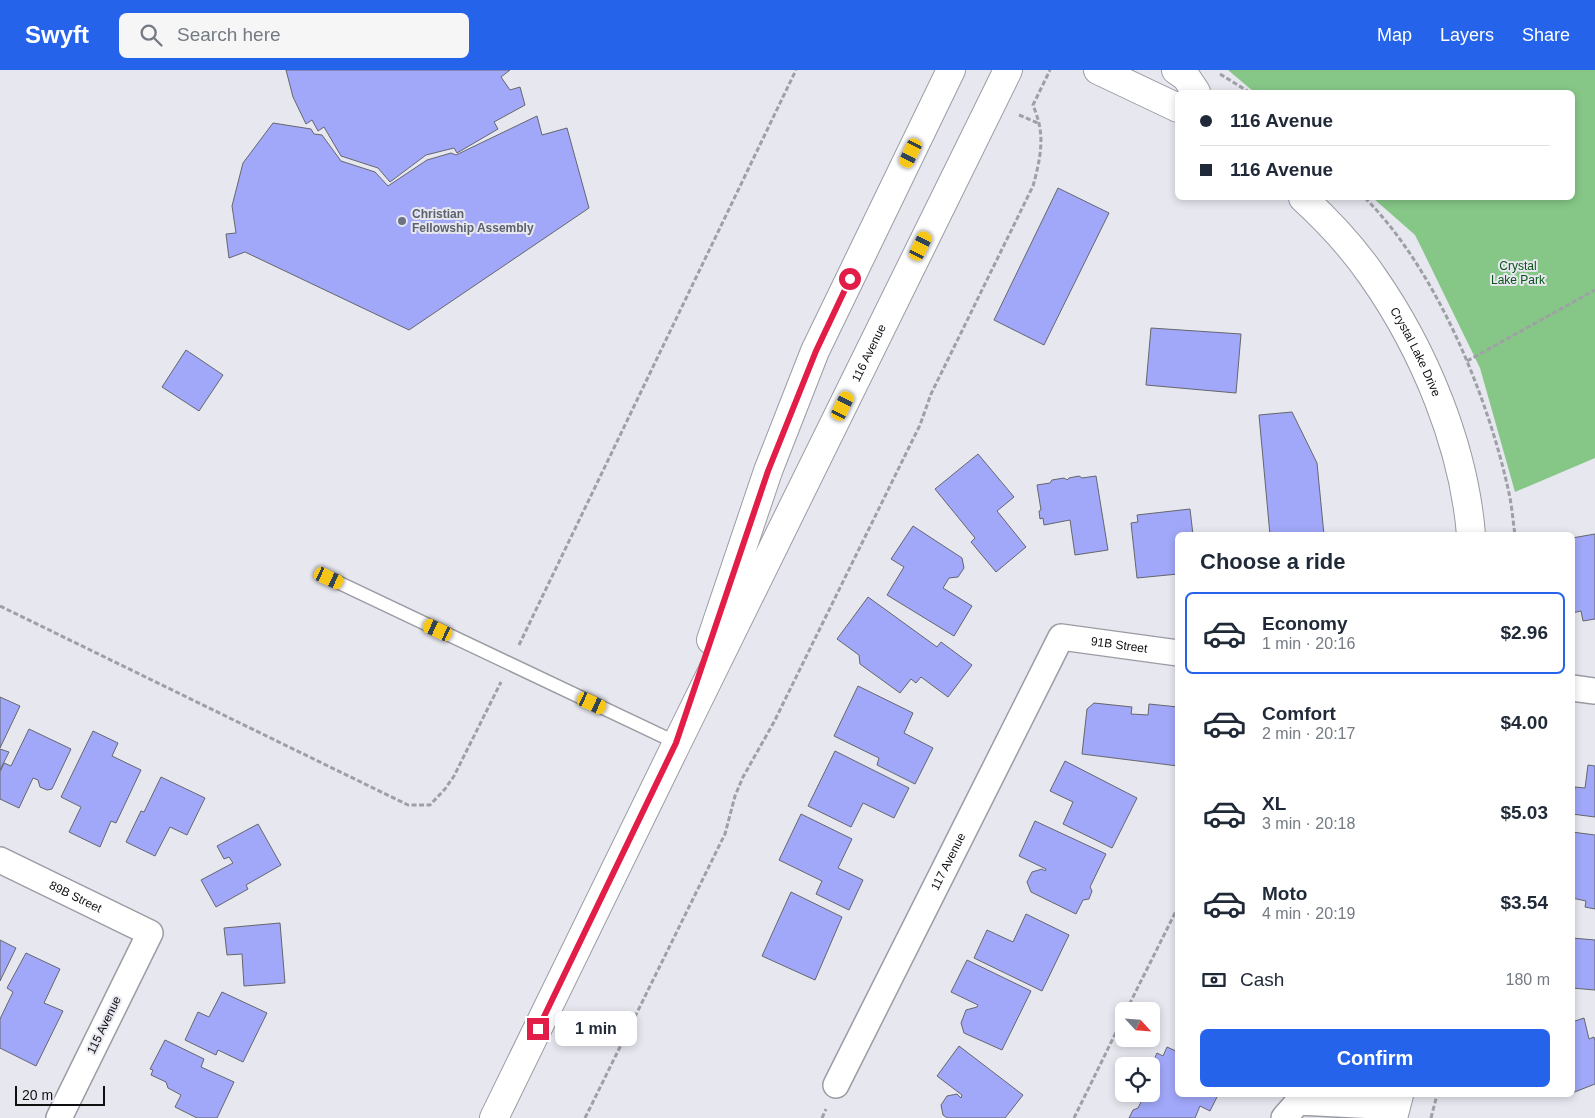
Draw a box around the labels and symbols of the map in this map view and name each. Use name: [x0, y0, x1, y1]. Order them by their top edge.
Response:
car: [897, 136, 924, 170]
place label: Christian Fellowship Assembly: [412, 207, 534, 235]
marker: Christian Fellowship Assembly: [396, 215, 408, 227]
car: [907, 229, 934, 263]
park label: Crystal Lake Park: [1491, 259, 1546, 287]
route start: [839, 268, 861, 290]
street label: Crystal Lake Drive: [1387, 305, 1444, 399]
street label: 116 Avenue: [849, 322, 889, 384]
car: [829, 389, 856, 423]
car: [312, 565, 345, 591]
car: [421, 617, 454, 643]
street label: 91B Street: [1090, 634, 1149, 656]
car: [575, 690, 608, 716]
street label: 117 Avenue: [928, 830, 969, 893]
street label: 89B Street: [47, 878, 105, 916]
street label: 115 Avenue: [84, 994, 124, 1056]
north arrow: [1115, 1002, 1160, 1048]
callout: 1 min: [556, 1012, 638, 1046]
route end: [527, 1018, 549, 1040]
scale bar: [15, 1083, 105, 1106]

